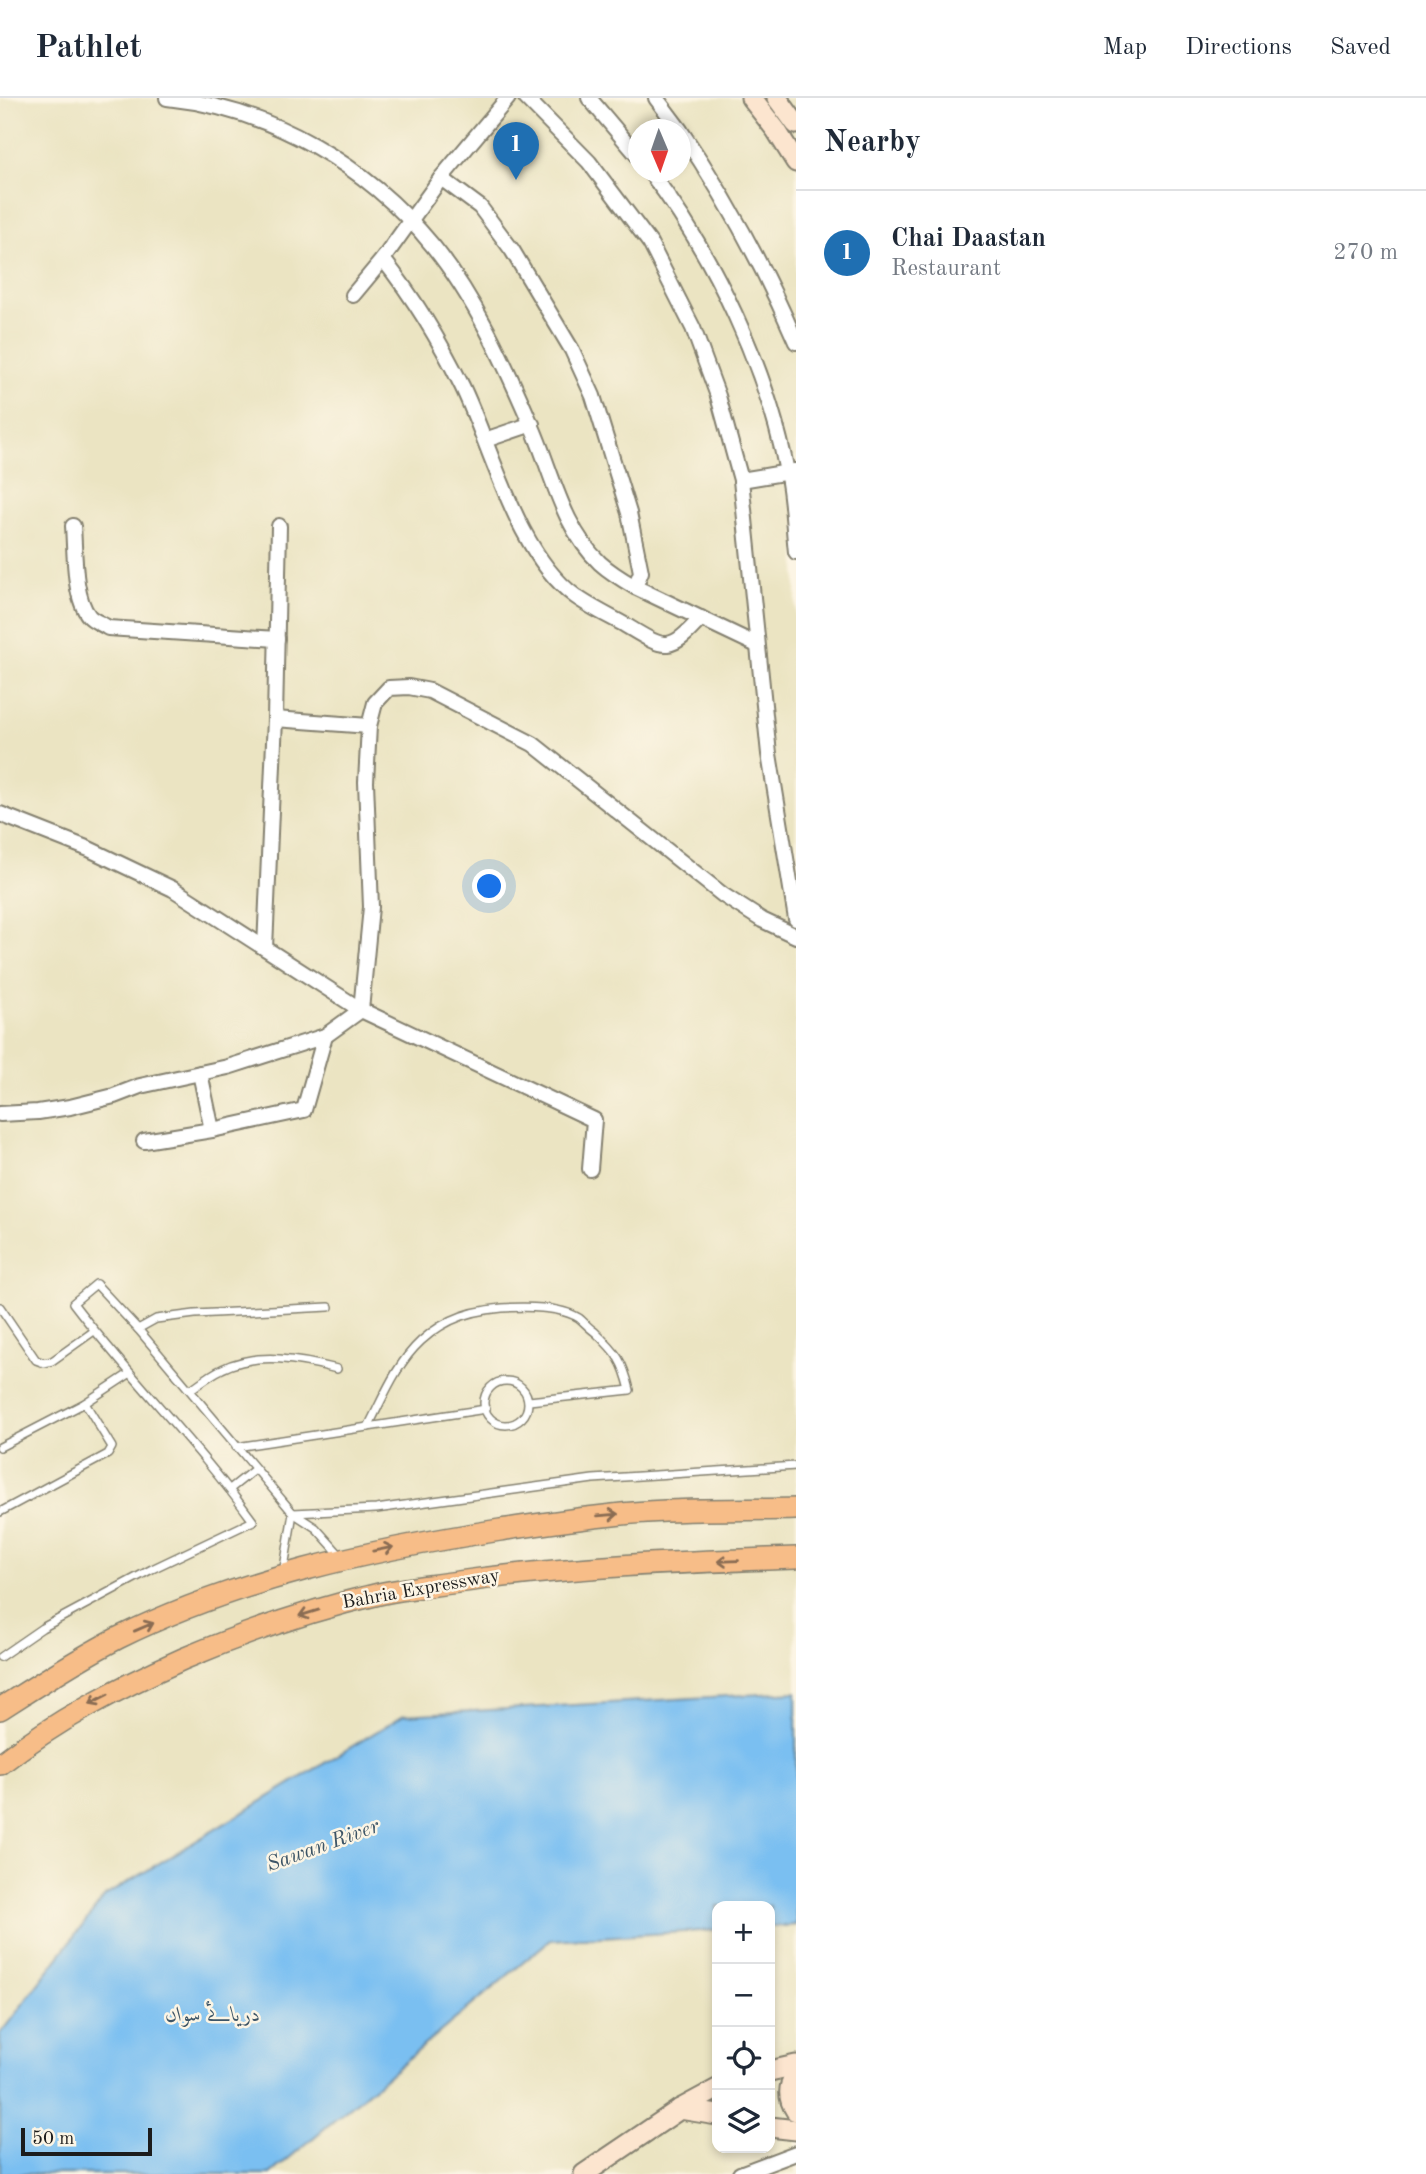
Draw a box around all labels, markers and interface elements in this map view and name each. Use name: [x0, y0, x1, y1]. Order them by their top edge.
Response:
text: Pathlet: [35, 32, 142, 65]
text: Map: [1103, 36, 1147, 60]
text: Directions: [1185, 36, 1292, 60]
text: Saved: [1330, 36, 1391, 60]
north arrow: [628, 119, 691, 182]
pin: 1: [493, 122, 539, 180]
text: Nearby: [824, 128, 921, 158]
text: Chai Daastan: [891, 226, 1046, 252]
text: 1: [840, 241, 854, 264]
text: 270 m: [1333, 241, 1398, 264]
text: Restaurant: [891, 257, 1001, 280]
your location: [472, 869, 506, 903]
one-way arrow: [596, 1508, 619, 1521]
one-way arrow: [371, 1542, 394, 1556]
one-way arrow: [717, 1554, 740, 1567]
street label: Bahria Expressway: [341, 1567, 501, 1613]
one-way arrow: [298, 1607, 320, 1620]
one-way arrow: [133, 1620, 154, 1633]
one-way arrow: [89, 1693, 110, 1706]
water label: Sawan River: [264, 1816, 383, 1876]
map controls: [712, 1901, 775, 2153]
button: +: [712, 1901, 775, 1964]
button: −: [712, 1964, 775, 2027]
water label: دریائے سواں: [165, 2000, 261, 2027]
button: locate: [712, 2027, 775, 2090]
button: layers: [712, 2090, 775, 2153]
scale bar: [21, 2125, 152, 2157]
text: 50 m: [32, 2130, 74, 2149]

